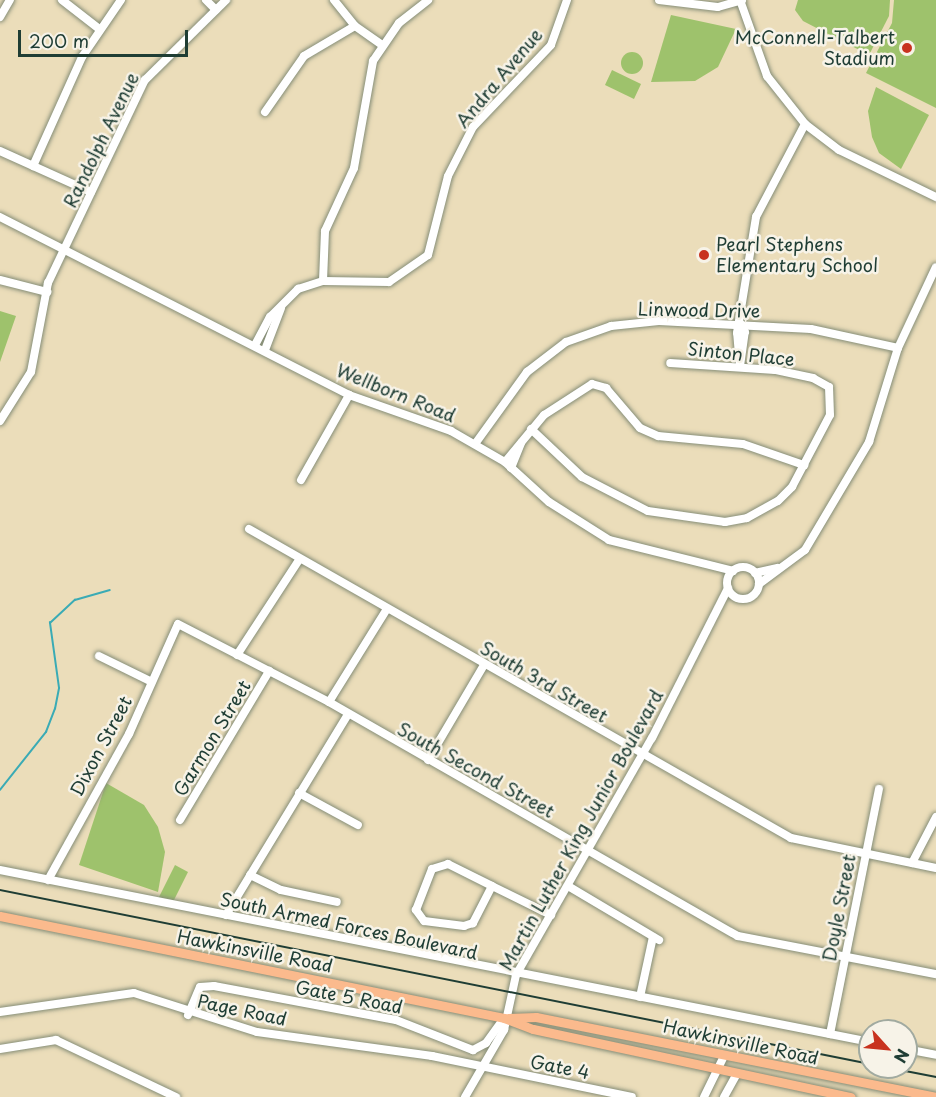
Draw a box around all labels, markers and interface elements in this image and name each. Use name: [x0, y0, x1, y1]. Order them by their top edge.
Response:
scale bar: [21, 18, 190, 56]
street label: Andra Avenue: [451, 24, 547, 132]
text: 200 m: [29, 27, 89, 54]
place label: McConnell-Talbert Stadium: [735, 27, 895, 70]
marker: McConnell-Talbert Stadium: [900, 41, 914, 55]
street label: Randolph Avenue: [59, 68, 143, 212]
place label: Pearl Stephens Elementary School: [716, 234, 878, 276]
marker: Pearl Stephens Elementary School: [697, 248, 711, 262]
street label: Linwood Drive: [637, 298, 761, 322]
street label: Sinton Place: [687, 338, 795, 370]
street label: Wellborn Road: [333, 359, 459, 427]
street label: South 3rd Street: [476, 636, 612, 728]
street label: Garmon Street: [169, 676, 255, 800]
street label: Martin Luther King Junior Boulevard: [495, 686, 667, 974]
street label: Dixon Street: [66, 693, 136, 799]
street label: South Second Street: [393, 718, 559, 822]
street label: Doyle Street: [818, 852, 860, 964]
street label: South Armed Forces Boulevard: [216, 888, 482, 964]
street label: Hawkinsville Road: [176, 925, 334, 977]
street label: Gate 5 Road: [293, 976, 405, 1018]
street label: Page Road: [196, 990, 288, 1030]
street label: Hawkinsville Road: [662, 1015, 820, 1069]
north arrow: [858, 1019, 918, 1079]
text: N: [889, 1045, 916, 1067]
street label: Gate 4: [528, 1051, 592, 1083]

